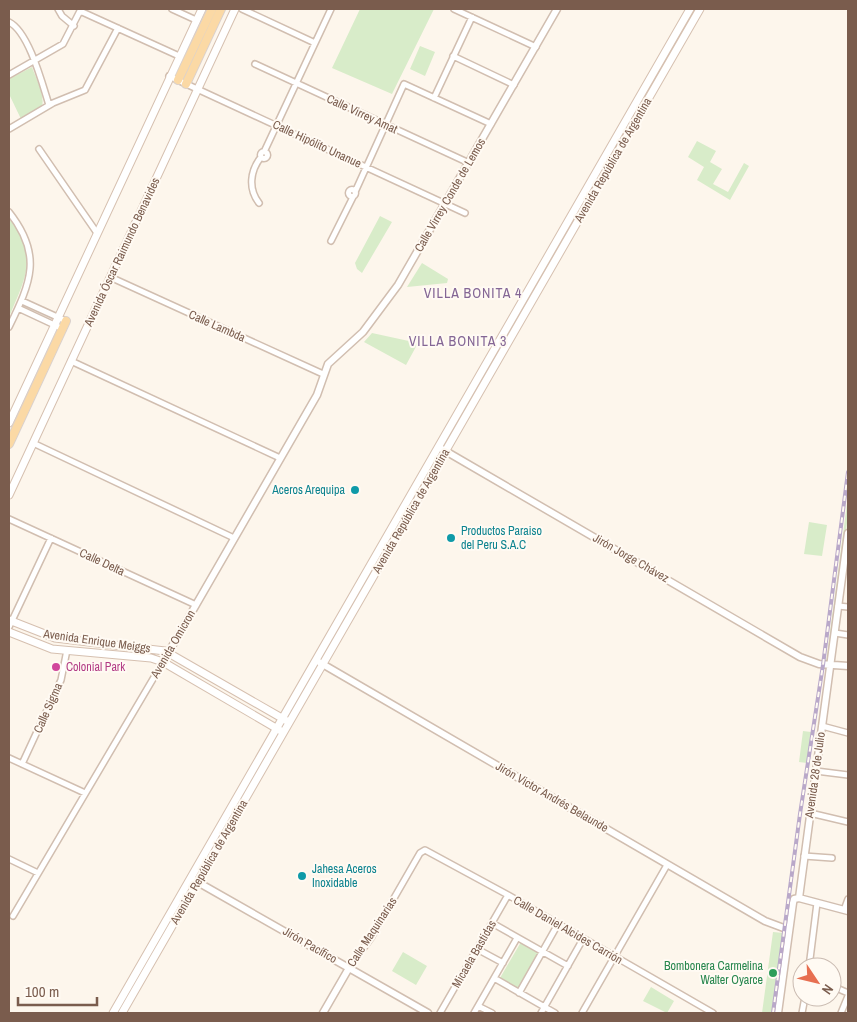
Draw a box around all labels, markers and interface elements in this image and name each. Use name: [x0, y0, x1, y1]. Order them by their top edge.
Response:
street label: Calle Virrey Amat: [324, 91, 400, 138]
street label: Avenida República de Argentina: [570, 94, 656, 226]
street label: Calle Hipólito Unanue: [270, 116, 364, 172]
street label: Calle Virrey Conde de Lemos: [411, 135, 489, 255]
street label: Avenida Óscar Raimundo Benavides: [80, 175, 164, 330]
district label: VILLA BONITA 4: [424, 284, 522, 302]
street label: Calle Lambda: [186, 306, 248, 346]
district label: VILLA BONITA 3: [409, 332, 507, 350]
street label: Avenida República de Argentina: [368, 445, 454, 577]
place label: Aceros Arequipa: [271, 482, 346, 498]
marker: Aceros Arequipa: [349, 484, 361, 496]
place label: Productos Paraiso del Peru S.A.C: [461, 523, 542, 553]
street label: Jirón Jorge Chávez: [590, 530, 672, 586]
marker: Productos Paraiso del Peru S.A.C: [445, 532, 457, 544]
street label: Calle Delta: [77, 545, 128, 580]
street label: Avenida Omicron: [146, 607, 199, 682]
street label: Avenida Enrique Meiggs: [41, 625, 152, 656]
place label: Colonial Park: [66, 659, 125, 675]
marker: Colonial Park: [50, 661, 62, 673]
street label: Calle Sigma: [30, 680, 66, 736]
street label: Avenida 28 de Julio: [801, 731, 829, 820]
street label: Jirón Victor Andrés Belaunde: [493, 758, 611, 836]
street label: Avenida República de Argentina: [166, 796, 252, 928]
place label: Jahesa Aceros Inoxidable: [312, 861, 377, 891]
marker: Jahesa Aceros Inoxidable: [296, 870, 308, 882]
street label: Calle Daniel Alcides Carrión: [510, 892, 626, 968]
street label: Calle Maquinarias: [344, 894, 400, 970]
street label: Micaela Bastidas: [448, 917, 500, 991]
street label: Jirón Pacífico: [280, 923, 340, 967]
north arrow: [792, 957, 842, 1007]
place label: Bombonera Carmelina Walter Oyarce: [664, 958, 764, 988]
marker: Bombonera Carmelina Walter Oyarce: [767, 967, 779, 979]
scale bar: [18, 974, 96, 1006]
text: 100 m: [25, 981, 59, 1002]
text: N: [818, 981, 837, 998]

